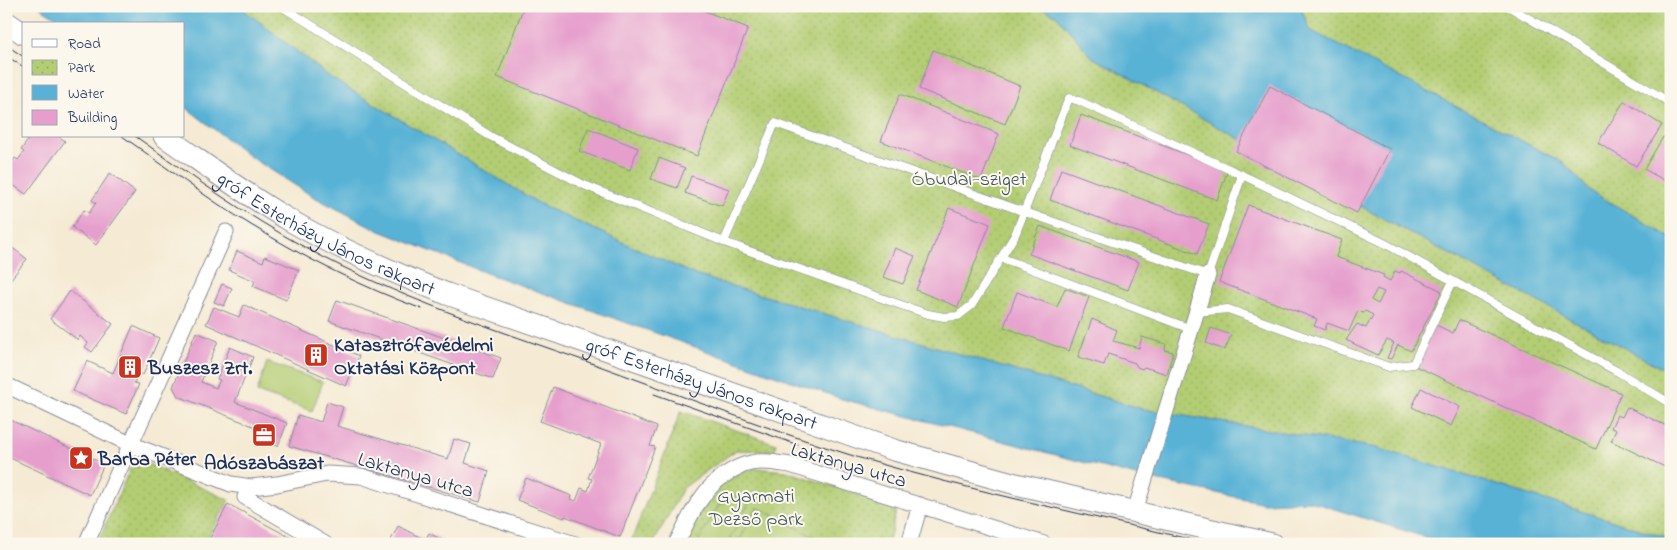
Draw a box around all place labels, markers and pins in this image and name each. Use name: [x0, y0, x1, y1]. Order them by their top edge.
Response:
place label: Katasztrófavédelmi Oktatási Központ: [334, 332, 494, 384]
building icon: Katasztrófavédelmi Oktatási Központ: [303, 342, 329, 368]
building icon: Buszesz Zrt.: [117, 354, 143, 380]
place label: Buszesz Zrt.: [147, 355, 252, 384]
office icon: Adószabászat: [251, 422, 277, 448]
place icon: Barba Péter: [68, 445, 94, 471]
place label: Barba Péter: [97, 446, 197, 475]
place label: Adószabászat: [204, 450, 324, 479]

